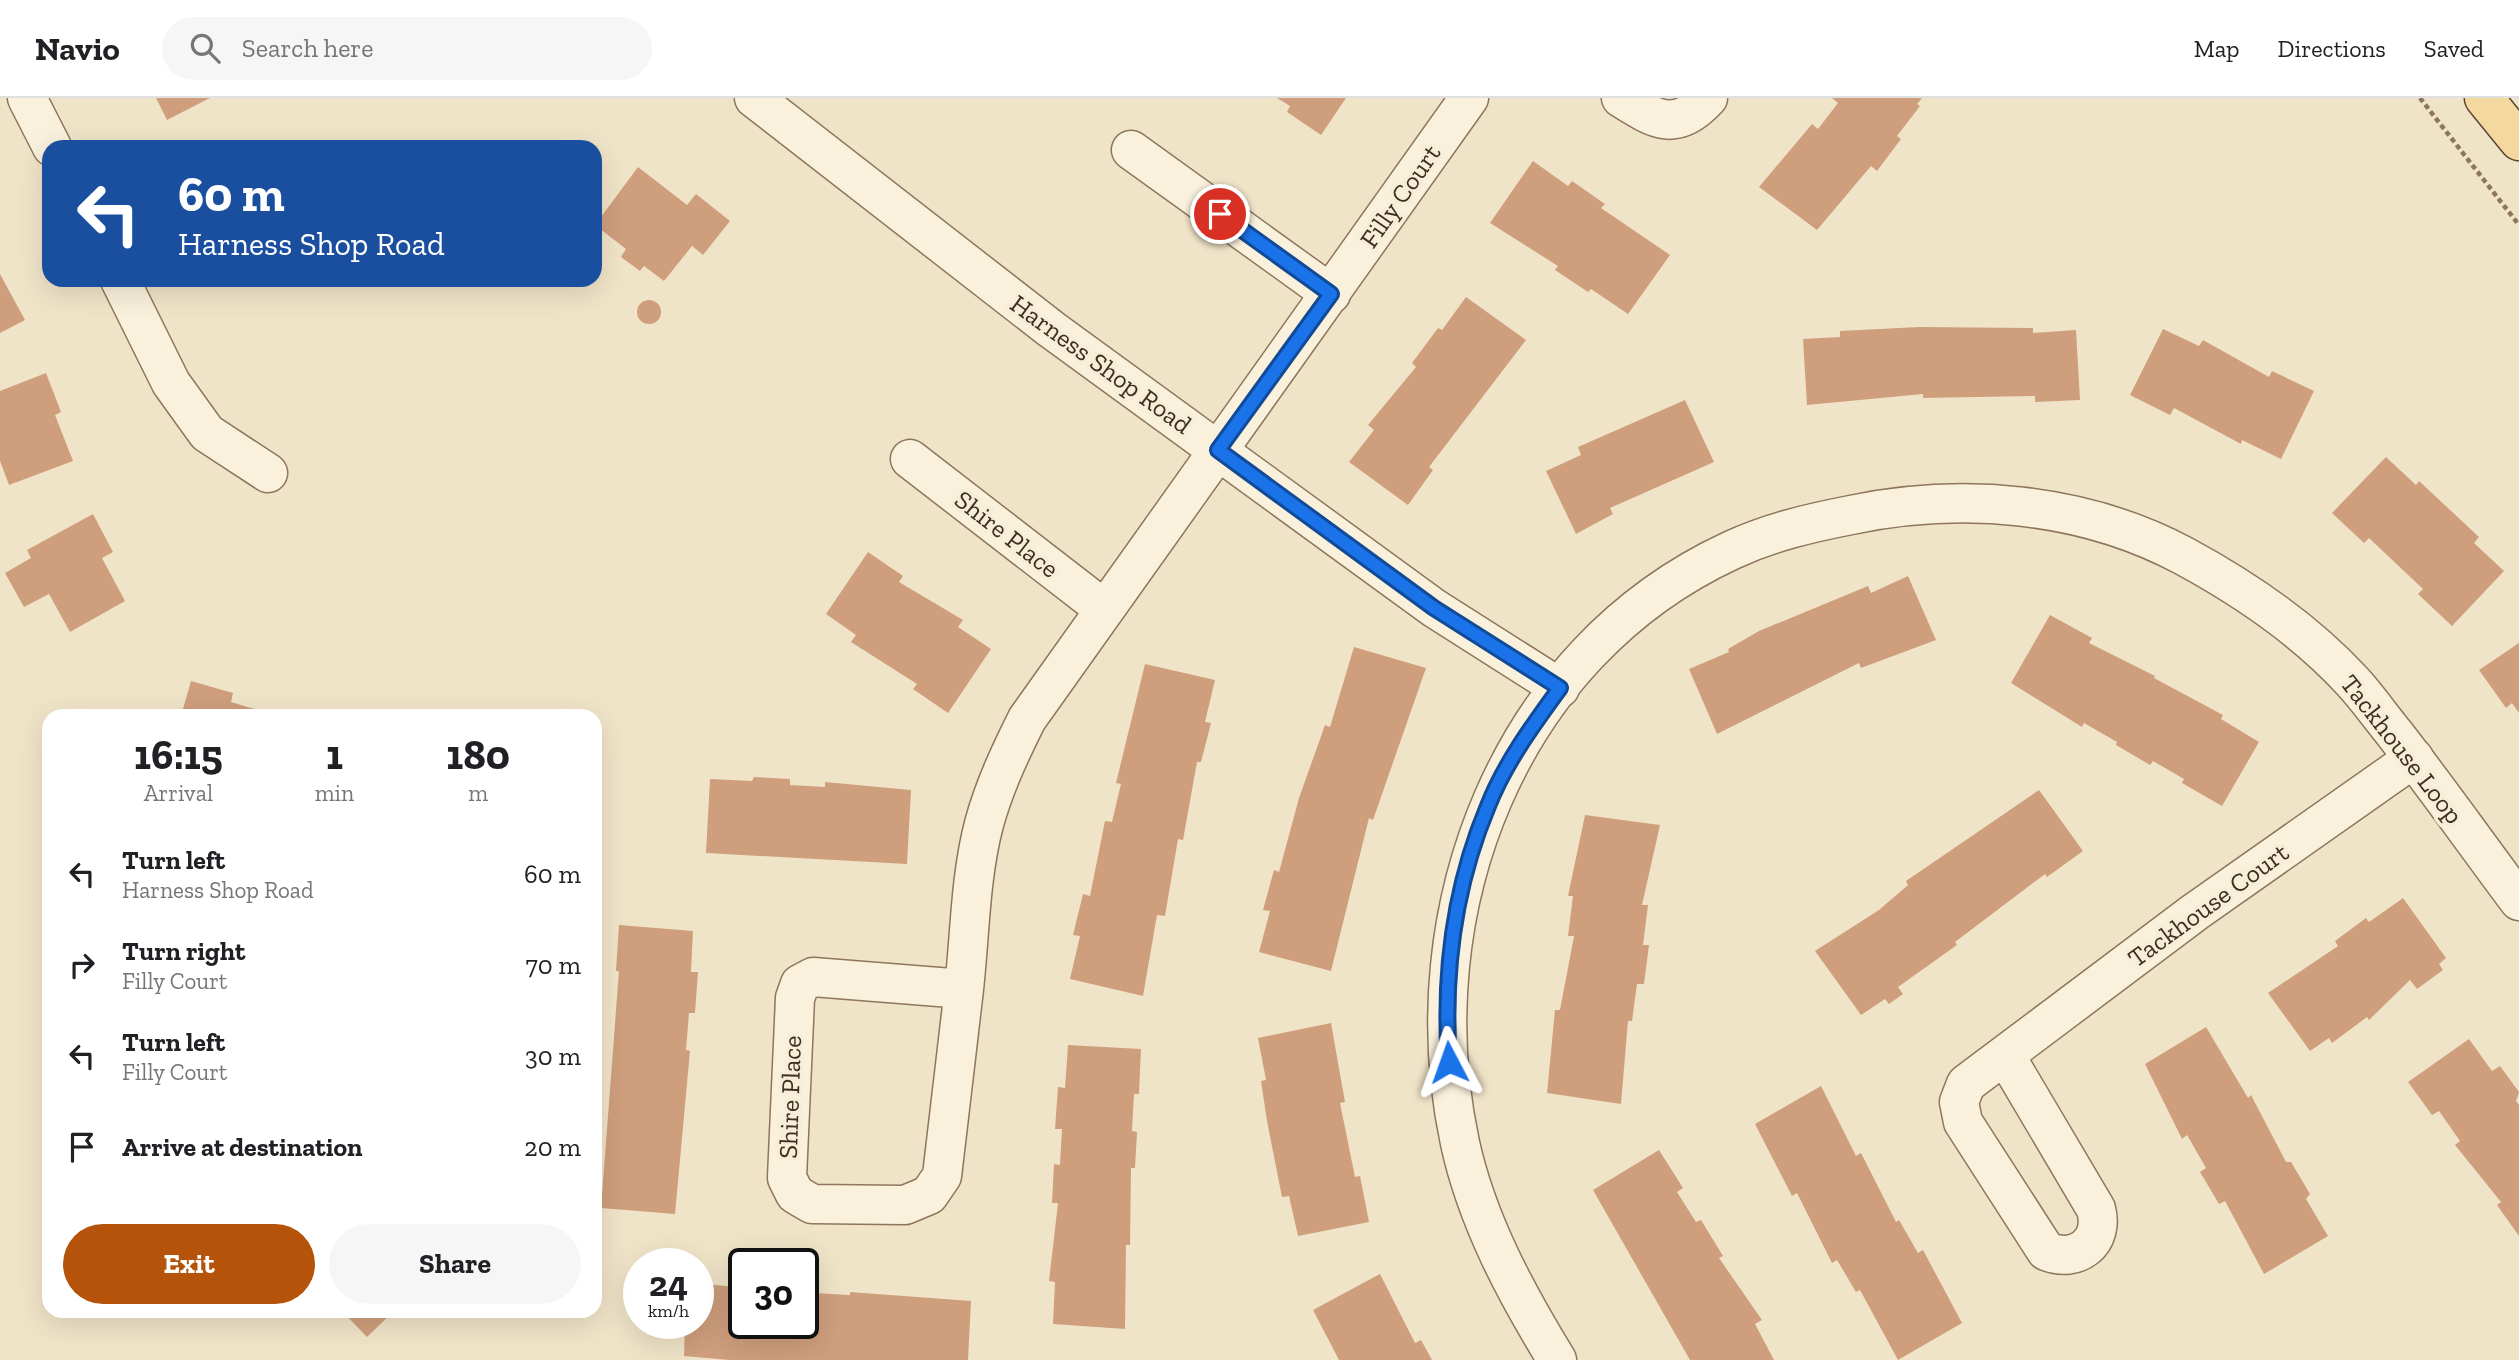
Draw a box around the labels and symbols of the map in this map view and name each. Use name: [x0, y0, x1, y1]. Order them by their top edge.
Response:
street label: Filly Court: [1353, 138, 1447, 254]
pin: [1190, 184, 1250, 244]
street label: Harness Shop Road: [1004, 287, 1198, 441]
street label: Shire Place: [949, 483, 1065, 585]
street label: Tackhouse Loop: [2334, 668, 2470, 830]
street label: Tackhouse Court: [2121, 836, 2295, 974]
position arrow: [1412, 1025, 1486, 1099]
street label: Shire Place: [772, 1035, 808, 1159]
speed limit sign: 30: [728, 1248, 819, 1339]

